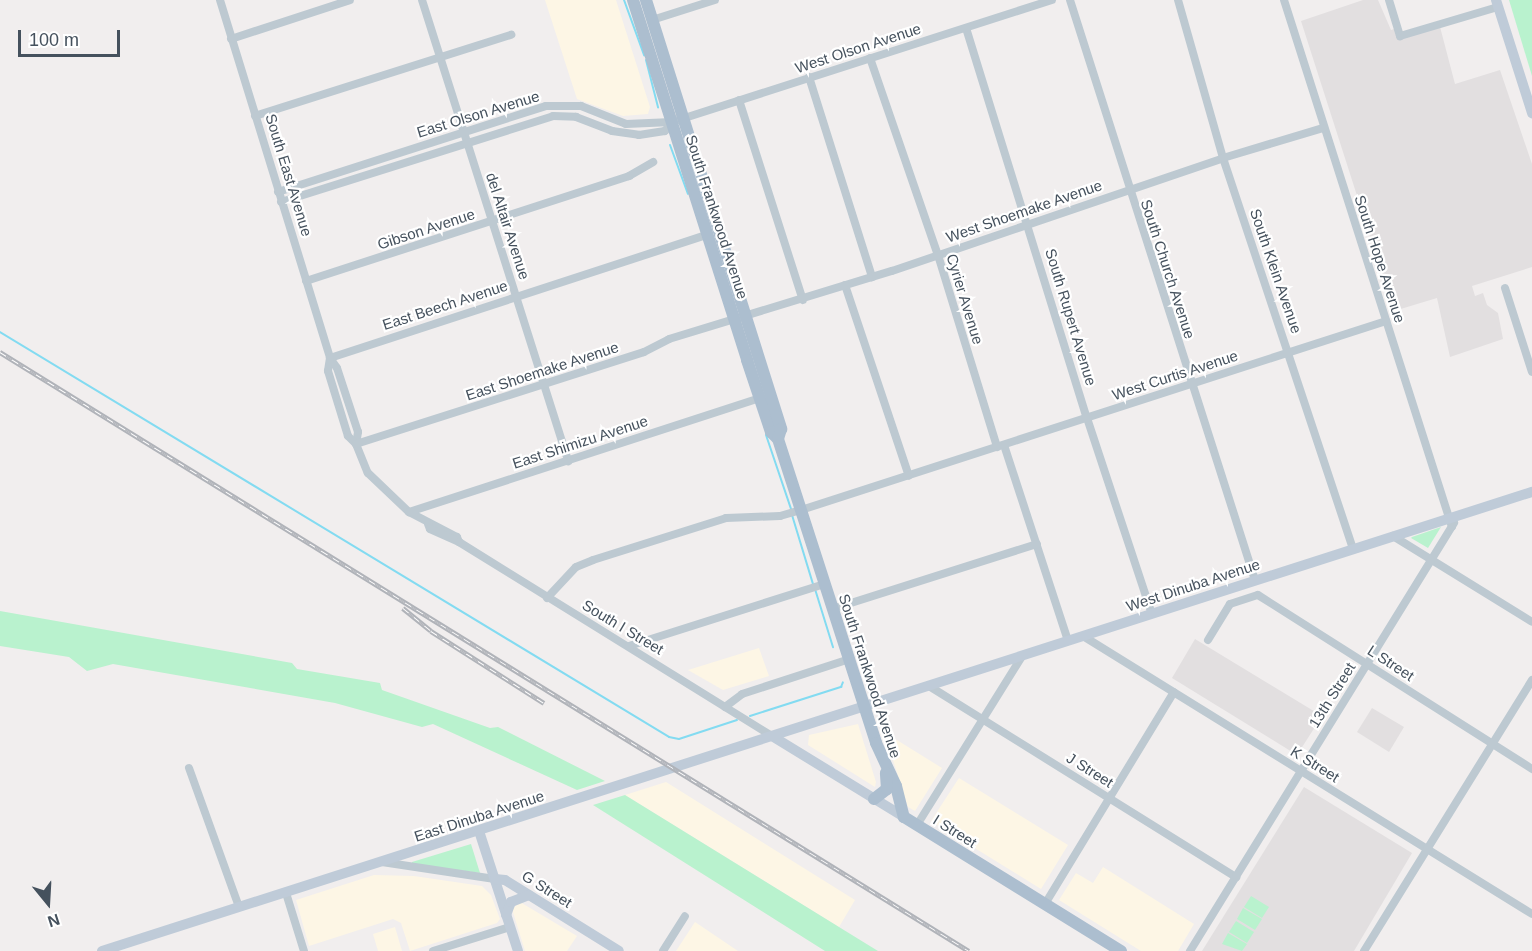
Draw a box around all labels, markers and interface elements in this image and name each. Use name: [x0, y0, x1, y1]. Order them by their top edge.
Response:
scale bar: [21, 18, 123, 56]
street label: West Olson Avenue: [792, 19, 924, 77]
text: 100 m: [29, 30, 79, 50]
street label: East Olson Avenue: [414, 87, 542, 141]
street label: South East Avenue: [262, 111, 316, 239]
street label: South Frankwood Avenue: [682, 132, 752, 302]
street label: del Altair Avenue: [482, 169, 534, 283]
street label: West Shoemake Avenue: [943, 176, 1105, 246]
street label: South Hope Avenue: [1351, 192, 1409, 326]
street label: South Church Avenue: [1137, 197, 1199, 341]
street label: Gibson Avenue: [375, 205, 477, 253]
street label: South Klein Avenue: [1246, 206, 1306, 336]
street label: South Rupert Avenue: [1041, 246, 1101, 388]
street label: Cyrier Avenue: [943, 251, 987, 347]
street label: East Beech Avenue: [380, 276, 510, 334]
street label: East Shoemake Avenue: [463, 338, 621, 404]
street label: West Curtis Avenue: [1109, 346, 1241, 404]
street label: East Shimizu Avenue: [510, 411, 650, 473]
street label: West Dinuba Avenue: [1123, 555, 1263, 615]
street label: South Frankwood Avenue: [835, 591, 905, 761]
street label: South I Street: [579, 596, 667, 658]
street label: L Street: [1364, 641, 1418, 685]
street label: 13th Street: [1305, 659, 1359, 731]
street label: K Street: [1287, 742, 1343, 786]
street label: J Street: [1063, 749, 1117, 791]
street label: East Dinuba Avenue: [411, 786, 547, 846]
street label: I Street: [930, 811, 980, 851]
street label: G Street: [519, 867, 575, 911]
north arrow: [18, 873, 78, 933]
text: N: [46, 911, 62, 930]

